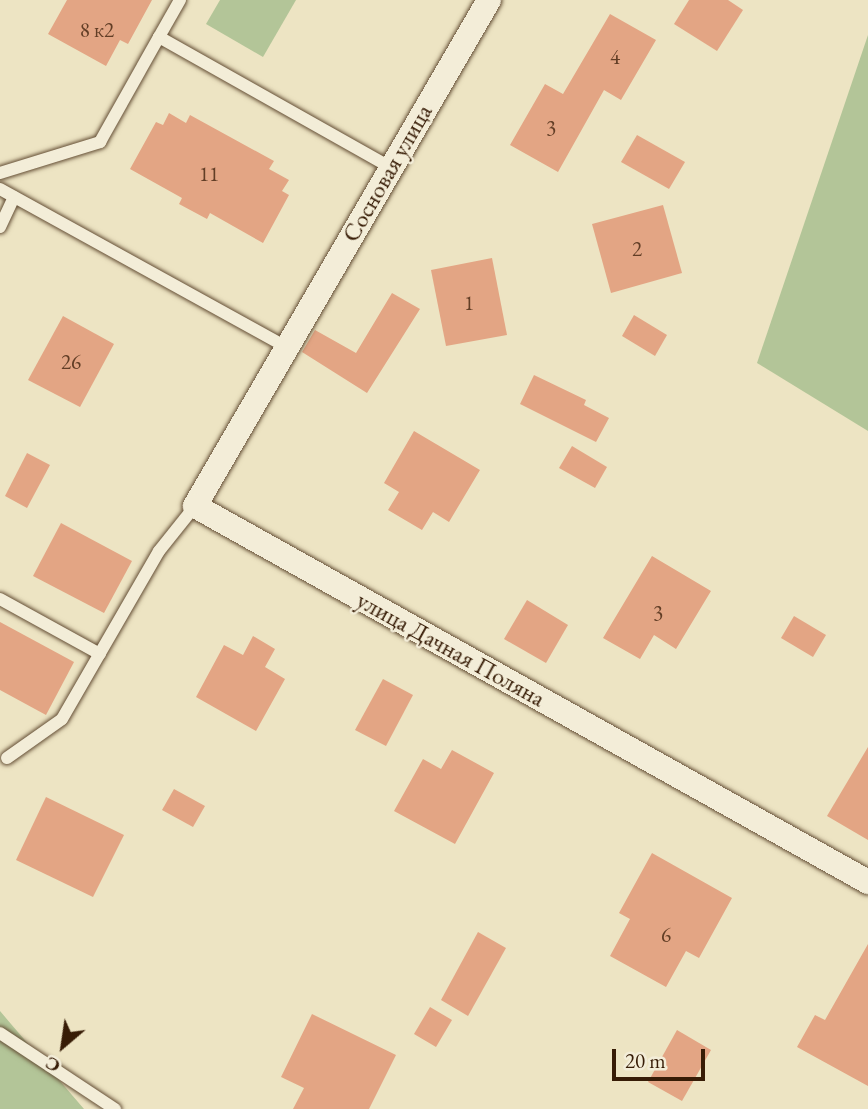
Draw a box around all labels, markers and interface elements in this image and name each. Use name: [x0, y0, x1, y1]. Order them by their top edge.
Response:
house number: 8 к2: [80, 17, 114, 43]
house number: 4: [610, 44, 620, 70]
street label: Сосновая улица: [336, 99, 438, 247]
house number: 3: [546, 115, 556, 141]
house number: 11: [199, 161, 219, 187]
house number: 2: [632, 236, 642, 262]
house number: 1: [464, 290, 474, 316]
house number: 26: [61, 349, 81, 375]
street label: улица Дачная Поляна: [352, 585, 550, 713]
house number: 3: [653, 600, 663, 626]
house number: 6: [661, 922, 671, 948]
north arrow: [28, 1011, 98, 1081]
scale bar: [616, 1036, 709, 1080]
text: 20 m: [625, 1047, 666, 1074]
text: С: [41, 1051, 65, 1079]

